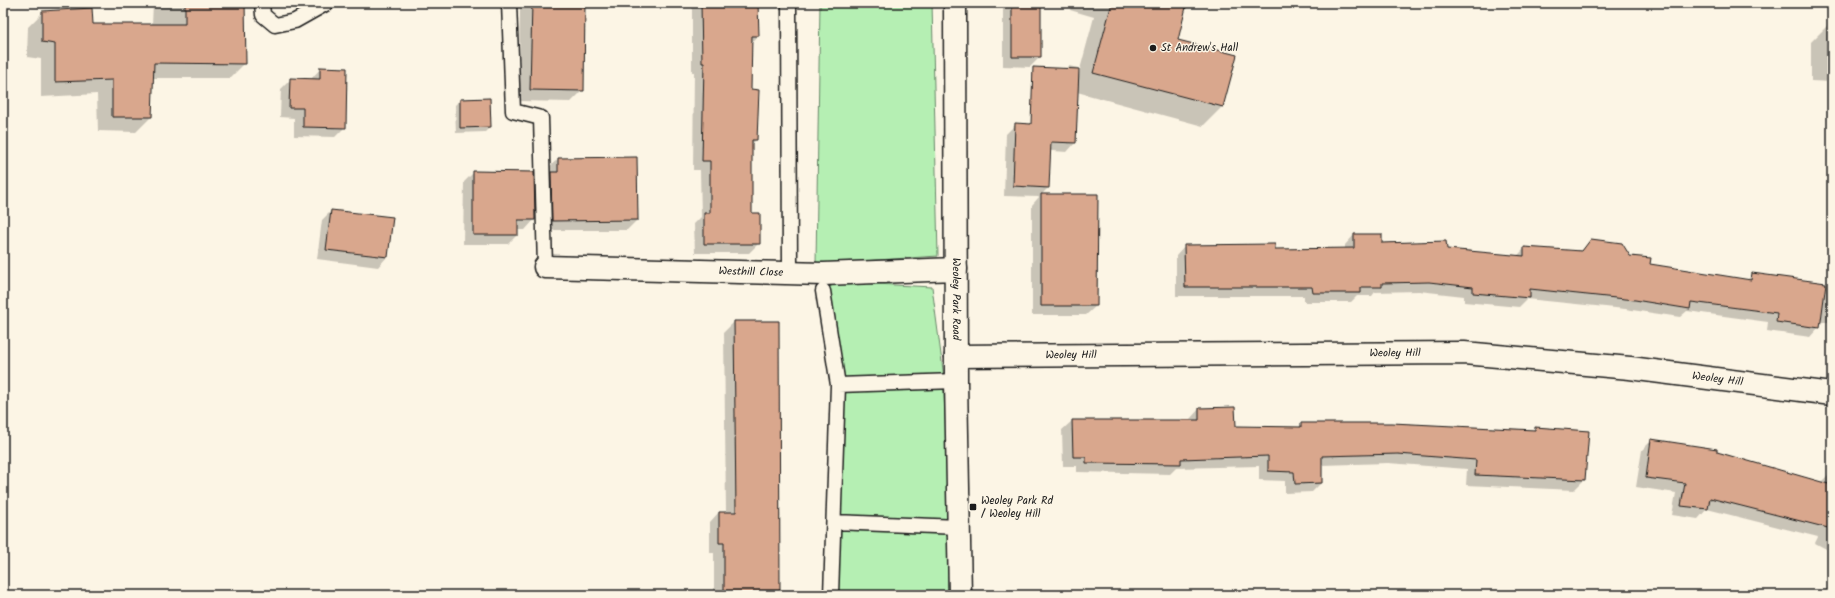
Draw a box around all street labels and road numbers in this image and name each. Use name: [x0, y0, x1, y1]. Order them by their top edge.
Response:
street label: Weoley Park Road: [947, 258, 965, 341]
street label: Westhill Close: [718, 262, 784, 282]
street label: Weoley Hill: [1369, 344, 1421, 363]
street label: Weoley Hill: [1045, 346, 1097, 364]
street label: Weoley Hill: [1691, 367, 1744, 392]

